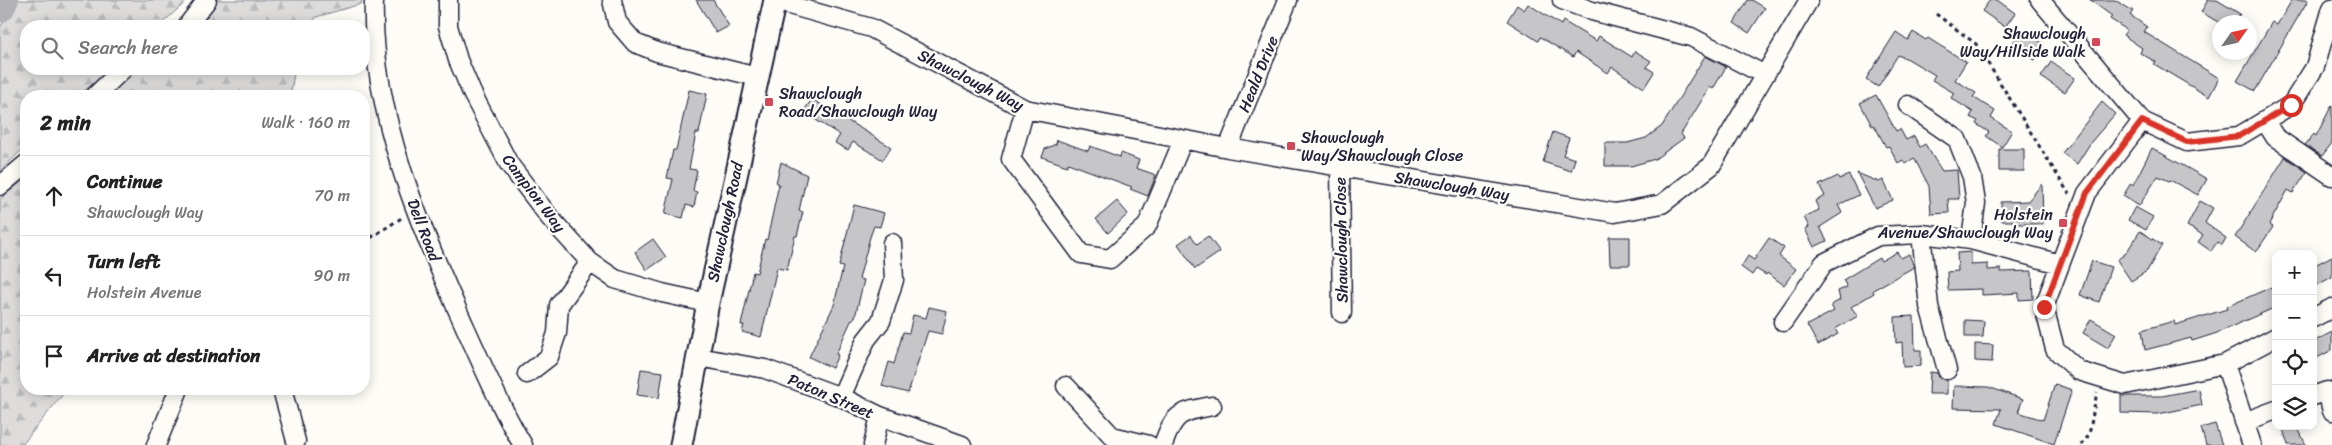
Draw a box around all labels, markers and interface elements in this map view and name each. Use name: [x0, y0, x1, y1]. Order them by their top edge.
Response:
north arrow: [2212, 15, 2257, 60]
place label: Shawclough Way/Hillside Walk: [1960, 19, 2086, 66]
search box: [20, 20, 370, 75]
text: Search here: [78, 31, 178, 64]
street label: Heald Drive: [1229, 31, 1287, 117]
icon: search: [38, 34, 66, 62]
marker: Shawclough Way/Hillside Walk: [2090, 36, 2102, 48]
street label: Shawclough Way: [913, 41, 1030, 120]
place label: Shawclough Road/Shawclough Way: [779, 79, 938, 126]
route start: [2280, 94, 2303, 117]
marker: Shawclough Road/Shawclough Way: [763, 96, 775, 108]
text: 2 min: [40, 104, 91, 142]
text: Walk · 160 m: [261, 108, 350, 137]
place label: Shawclough Way/Shawclough Close: [1301, 123, 1463, 170]
marker: Shawclough Way/Shawclough Close: [1285, 140, 1297, 152]
street label: Campion Way: [495, 147, 574, 239]
street label: Shawclough Road: [698, 158, 752, 285]
street label: Shawclough Way: [1392, 163, 1512, 210]
text: Continue: [87, 165, 163, 198]
street label: Shawclough Close: [1325, 177, 1357, 303]
text: 70 m: [314, 181, 350, 210]
icon: ahead: [40, 182, 68, 210]
street label: Dell Road: [399, 194, 450, 267]
text: Shawclough Way: [87, 198, 203, 227]
place label: Holstein Avenue/Shawclough Way: [1877, 200, 2054, 247]
marker: Holstein Avenue/Shawclough Way: [2057, 217, 2069, 229]
text: Turn left: [87, 245, 160, 278]
map controls: [2272, 250, 2317, 430]
button: +: [2272, 250, 2317, 295]
text: 90 m: [314, 261, 350, 290]
icon: left: [40, 262, 68, 290]
text: Holstein Avenue: [87, 278, 201, 307]
button: −: [2272, 295, 2317, 340]
route end: [2033, 296, 2056, 319]
text: Arrive at destination: [87, 339, 260, 372]
button: locate: [2272, 340, 2317, 385]
icon: arrive: [40, 342, 68, 370]
street label: Paton Street: [783, 365, 879, 427]
button: layers: [2272, 385, 2317, 430]

